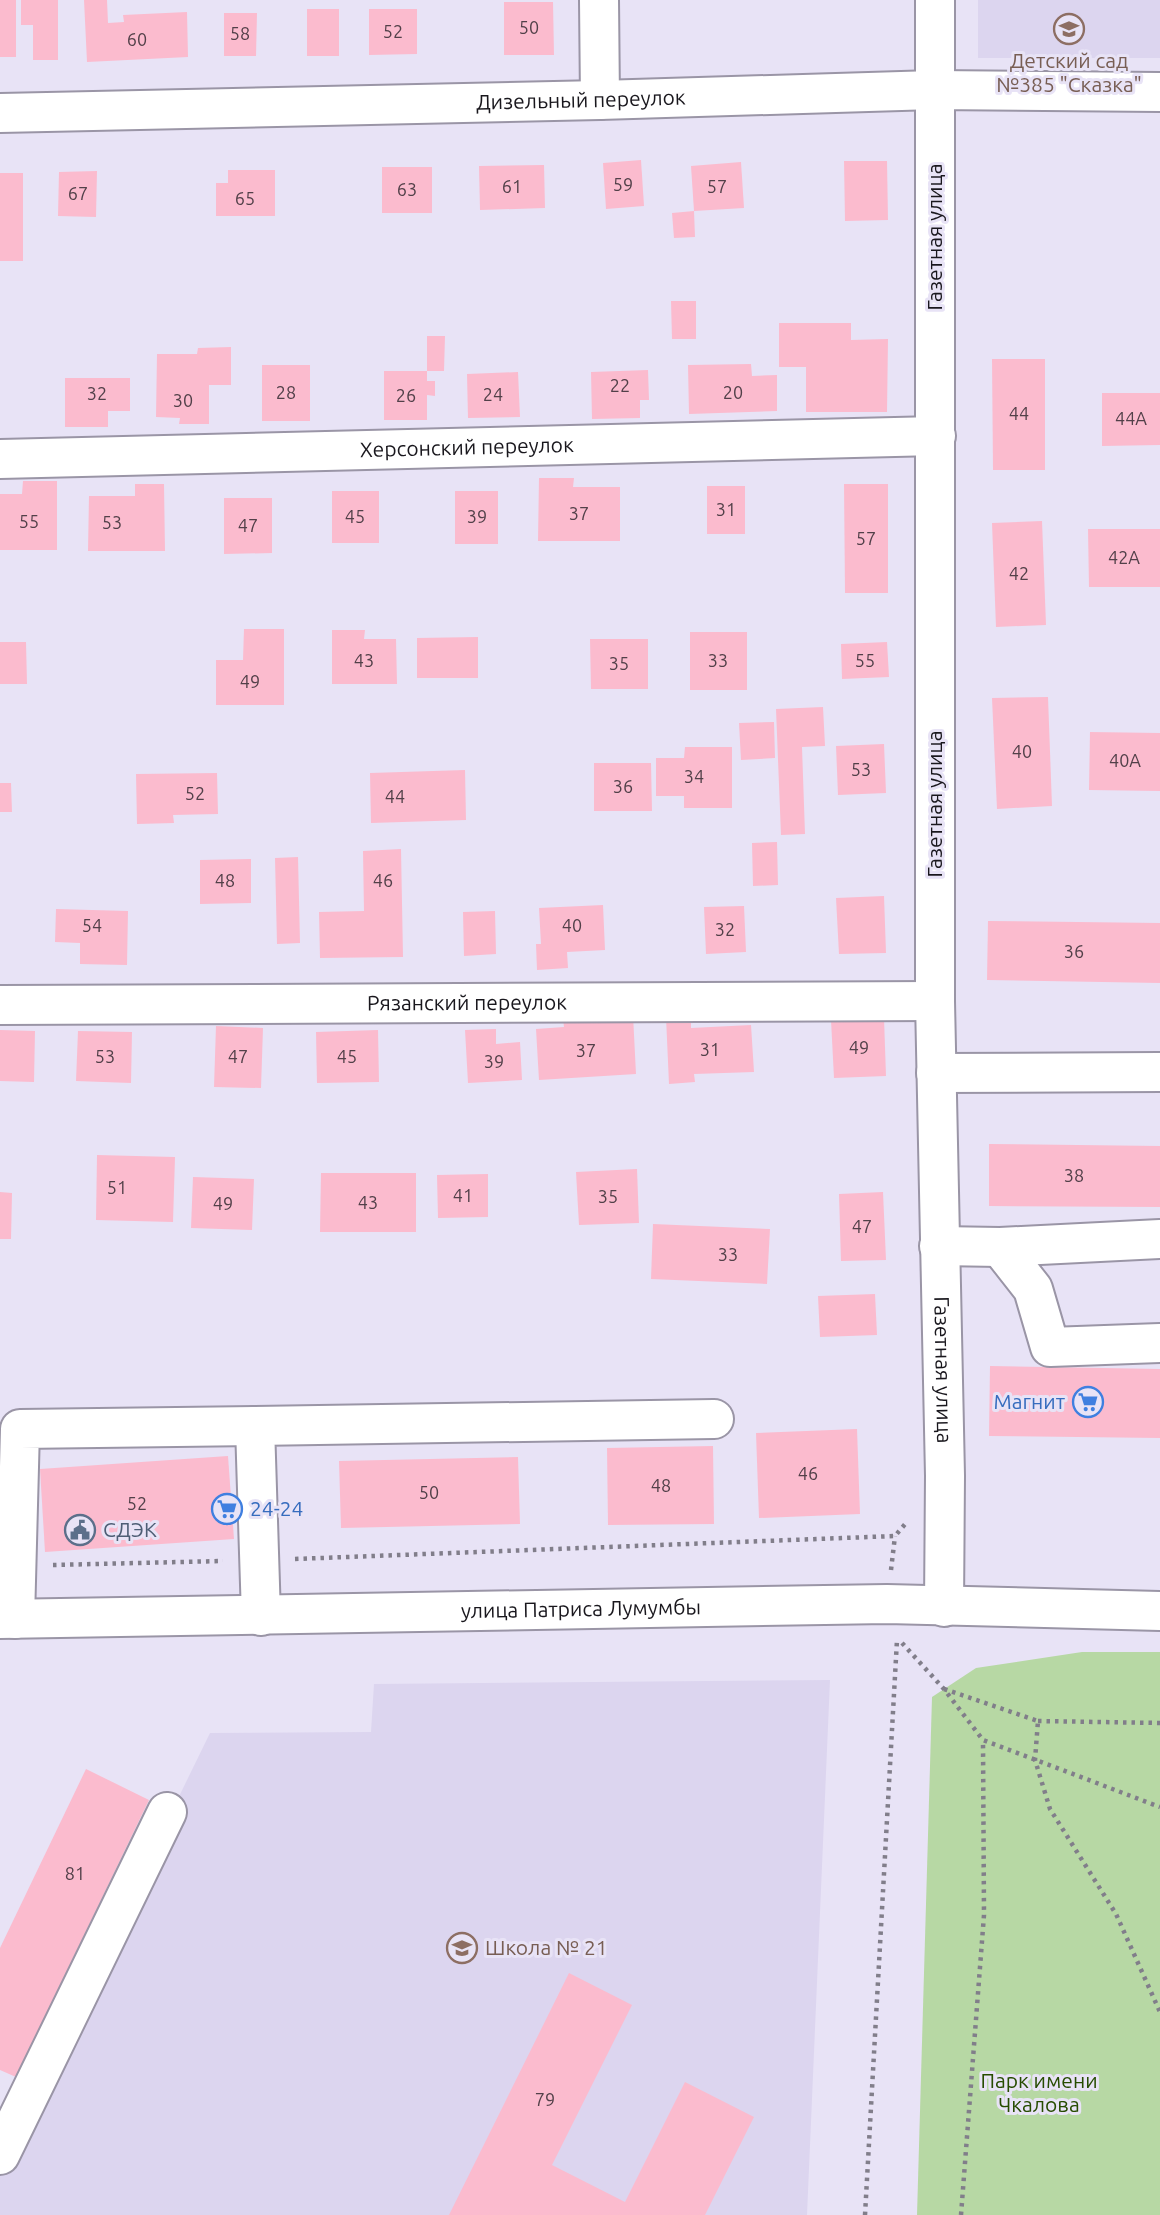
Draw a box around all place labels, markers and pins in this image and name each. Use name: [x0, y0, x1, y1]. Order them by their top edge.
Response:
school or university icon: Детский сад №385 "Сказка": [1052, 12, 1086, 46]
place label: Детский сад №385 "Сказка": [996, 48, 1142, 96]
supermarket icon: Магнит: [1071, 1385, 1105, 1419]
place label: Магнит: [993, 1389, 1066, 1413]
supermarket icon: 24-24: [210, 1492, 244, 1526]
place label: 24-24: [250, 1496, 303, 1520]
public building icon: СДЭК: [63, 1513, 97, 1547]
place label: СДЭК: [103, 1517, 157, 1541]
school or university icon: Школа № 21: [445, 1931, 479, 1965]
place label: Школа № 21: [485, 1935, 608, 1959]

